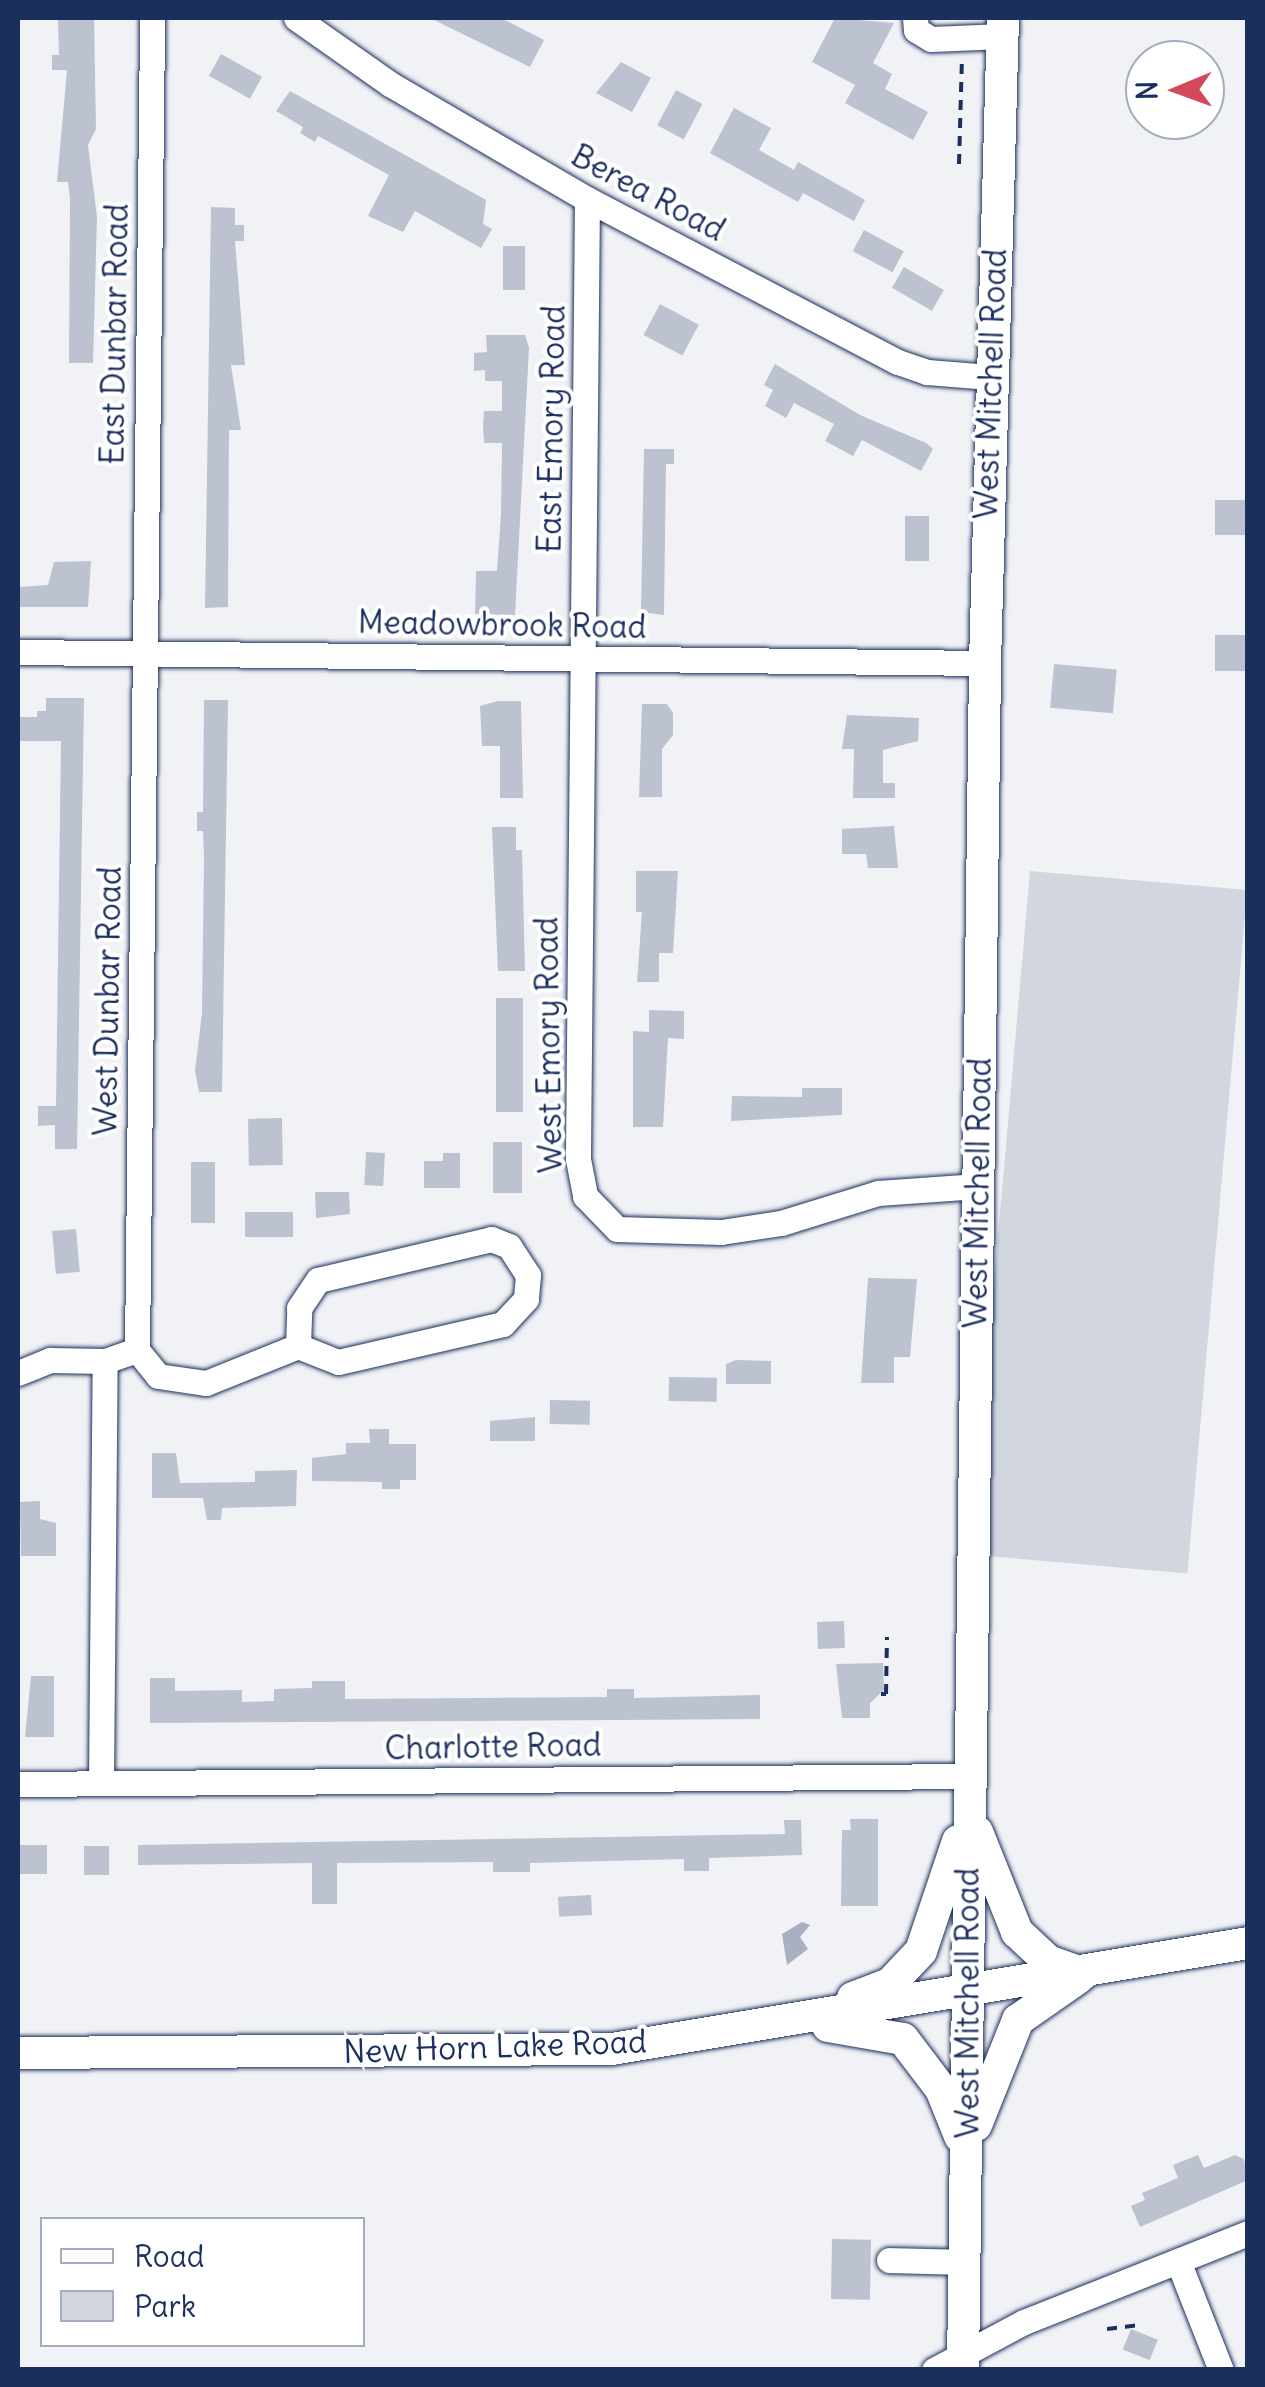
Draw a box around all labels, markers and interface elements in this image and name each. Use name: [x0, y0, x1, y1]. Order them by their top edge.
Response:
north arrow: [1125, 40, 1225, 140]
text: N: [1129, 81, 1165, 100]
street label: Berea Road: [565, 136, 731, 250]
street label: East Dunbar Road: [94, 203, 136, 465]
street label: West Mitchell Road: [967, 248, 1015, 520]
street label: East Emory Road: [531, 305, 573, 553]
street label: Meadowbrook Road: [357, 603, 647, 647]
street label: West Dunbar Road: [86, 866, 130, 1136]
street label: West Emory Road: [528, 916, 570, 1174]
street label: West Mitchell Road: [956, 1057, 1000, 1329]
street label: Charlotte Road: [384, 1726, 602, 1768]
street label: West Mitchell Road: [949, 1868, 987, 2138]
street label: New Horn Lake Road: [343, 2023, 647, 2071]
legend: [40, 2217, 365, 2347]
text: Road: [134, 2237, 204, 2275]
text: Park: [134, 2287, 196, 2325]

